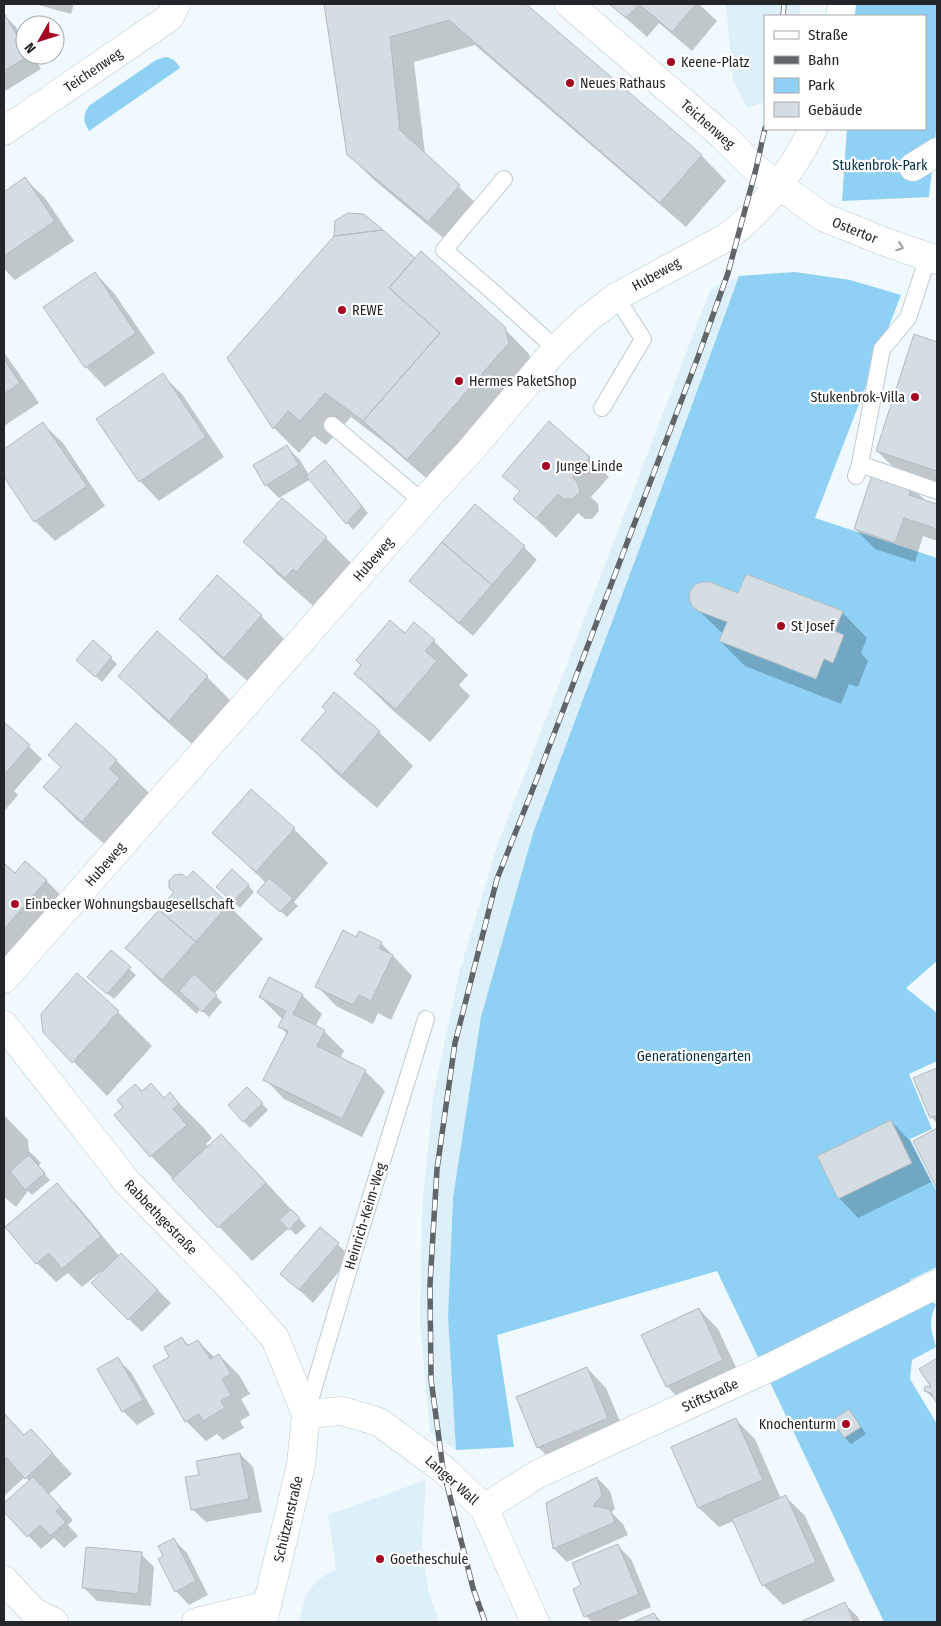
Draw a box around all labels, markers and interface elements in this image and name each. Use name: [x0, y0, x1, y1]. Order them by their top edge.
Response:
north arrow: [15, 15, 65, 65]
legend: [764, 15, 926, 130]
text: Straße: [808, 26, 848, 44]
text: N: [21, 39, 40, 56]
street label: Teichenweg: [61, 45, 126, 96]
text: Bahn: [808, 51, 839, 69]
place label: Keene-Platz: [681, 54, 750, 71]
marker: Keene-Platz: [665, 56, 677, 68]
place label: Neues Rathaus: [580, 75, 665, 92]
text: Park: [808, 76, 835, 94]
marker: Neues Rathaus: [564, 77, 576, 89]
street label: Teichenweg: [677, 96, 739, 153]
text: Gebäude: [808, 101, 863, 119]
park label: Stukenbrok-Park: [833, 157, 928, 174]
street label: Ostertor: [830, 214, 880, 247]
one-way arrow: [895, 241, 903, 251]
street label: Hubeweg: [629, 254, 684, 295]
place label: REWE: [352, 302, 384, 319]
marker: REWE: [336, 304, 348, 316]
place label: Hermes PaketShop: [469, 373, 577, 390]
marker: Hermes PaketShop: [453, 375, 465, 387]
place label: Stukenbrok-Villa: [810, 389, 905, 406]
marker: Stukenbrok-Villa: [909, 391, 921, 403]
place label: Junge Linde: [556, 458, 623, 475]
marker: Junge Linde: [540, 460, 552, 472]
street label: Hubeweg: [350, 533, 397, 585]
place label: St Josef: [791, 618, 836, 635]
marker: St Josef: [775, 620, 787, 632]
street label: Hubeweg: [82, 838, 129, 890]
place label: Einbecker Wohnungsbaugesellschaft: [25, 896, 234, 913]
marker: Einbecker Wohnungsbaugesellschaft: [9, 898, 21, 910]
park label: Generationengarten: [637, 1048, 751, 1065]
street label: Heinrich-Keim-Weg: [341, 1160, 390, 1272]
street label: Rabbethgestraße: [121, 1176, 201, 1258]
street label: Stiftstraße: [679, 1375, 741, 1416]
place label: Knochenturm: [759, 1416, 836, 1433]
marker: Knochenturm: [840, 1418, 852, 1430]
street label: Langer Wall: [421, 1452, 482, 1509]
street label: Schützenstraße: [270, 1474, 307, 1564]
place label: Goetheschule: [390, 1551, 468, 1568]
marker: Goetheschule: [374, 1553, 386, 1565]

